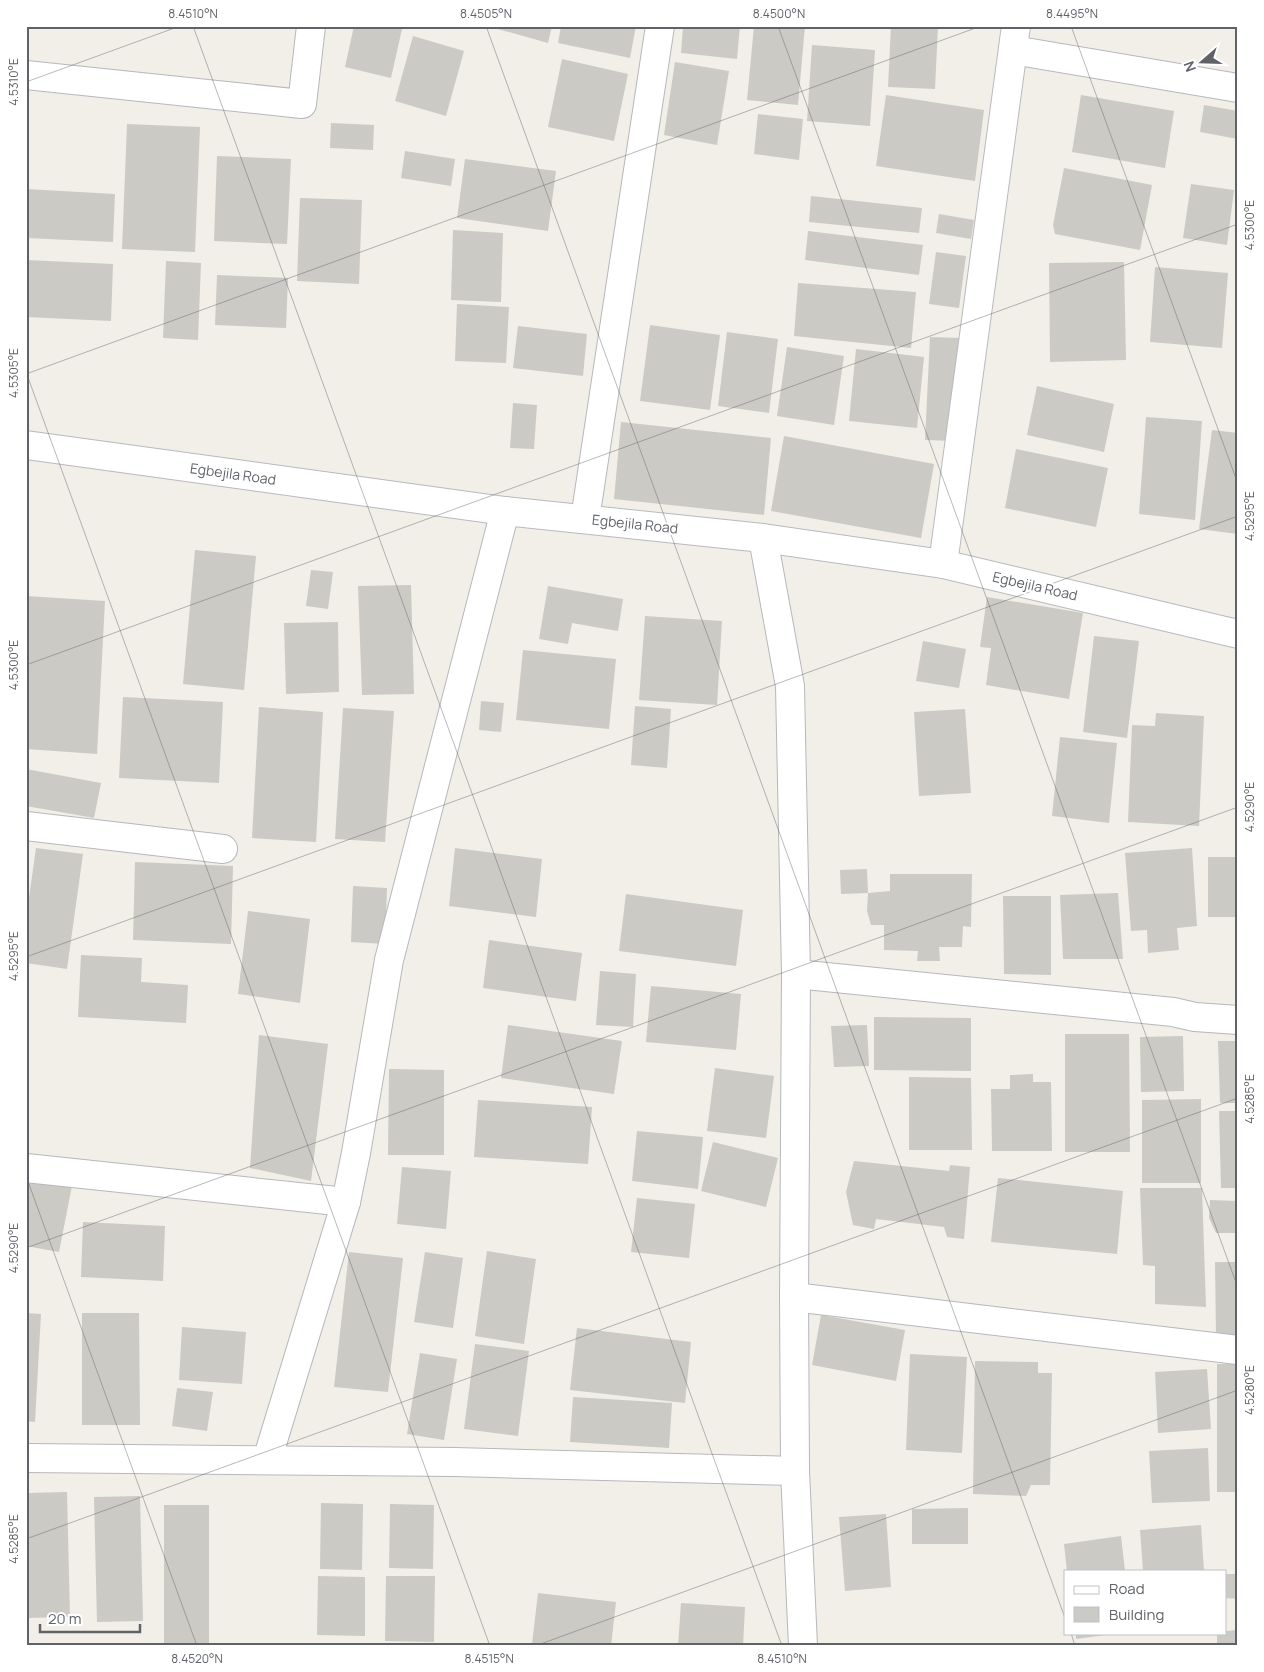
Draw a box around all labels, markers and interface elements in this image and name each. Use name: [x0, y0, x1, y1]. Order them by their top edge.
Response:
text: 8.4510°N: [168, 5, 218, 22]
text: 8.4505°N: [460, 5, 512, 22]
text: 8.4500°N: [753, 5, 805, 22]
text: 8.4495°N: [1046, 5, 1098, 22]
north arrow: [1176, 38, 1226, 88]
text: 4.5310°E: [5, 58, 22, 106]
text: N: [1179, 59, 1200, 75]
text: 4.5300°E: [1241, 200, 1258, 250]
text: 4.5305°E: [5, 348, 22, 398]
street label: Egbejila Road: [189, 458, 277, 489]
text: 4.5295°E: [1241, 491, 1258, 541]
street label: Egbejila Road: [591, 510, 679, 537]
street label: Egbejila Road: [991, 567, 1079, 605]
text: 4.5300°E: [5, 640, 22, 690]
text: 4.5290°E: [1241, 782, 1258, 832]
text: 4.5295°E: [5, 931, 22, 981]
text: 4.5285°E: [1241, 1074, 1258, 1124]
text: 4.5290°E: [5, 1223, 22, 1273]
text: 4.5280°E: [1241, 1365, 1258, 1415]
text: 4.5285°E: [5, 1514, 22, 1564]
legend: [1064, 1570, 1226, 1634]
text: Road: [1109, 1578, 1145, 1599]
scale bar: [40, 1602, 140, 1634]
text: Building: [1109, 1604, 1164, 1625]
text: 20 m: [48, 1608, 81, 1629]
text: 8.4520°N: [171, 1650, 223, 1667]
text: 8.4515°N: [464, 1650, 514, 1667]
text: 8.4510°N: [757, 1650, 807, 1667]

